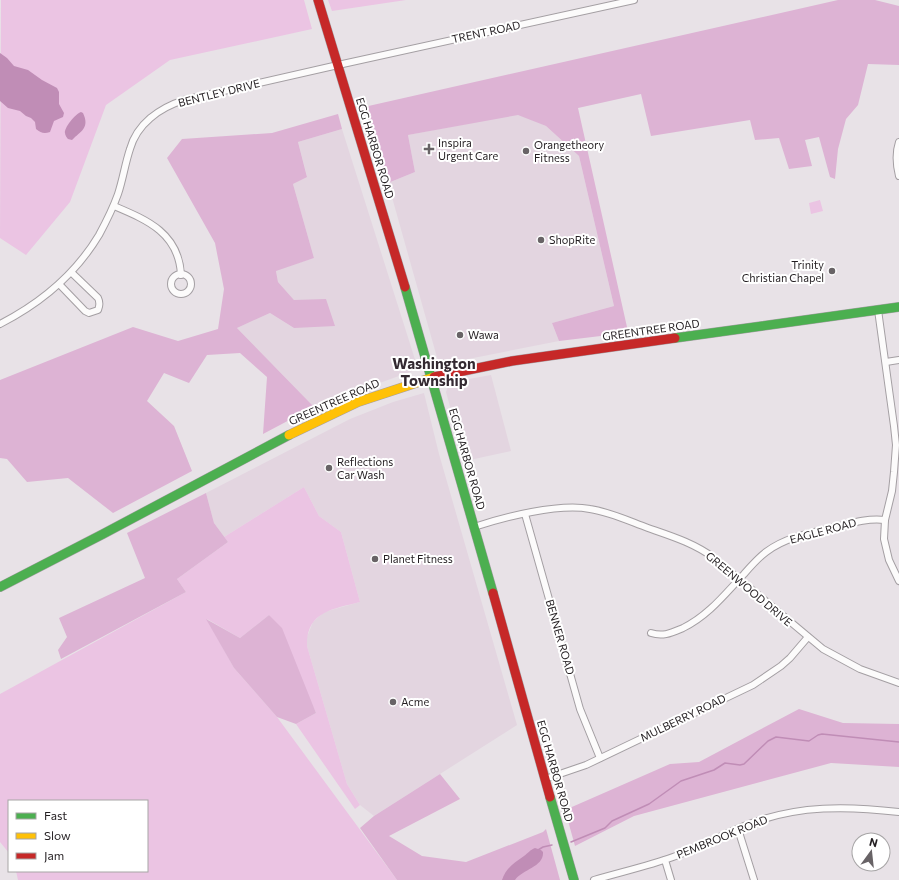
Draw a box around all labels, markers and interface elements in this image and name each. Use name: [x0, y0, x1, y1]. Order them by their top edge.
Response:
street label: TRENT ROAD: [450, 18, 521, 45]
street label: BENTLEY DRIVE: [177, 76, 261, 109]
street label: EGG HARBOR ROAD: [354, 96, 397, 200]
place label: Inspira Urgent Care: [438, 136, 498, 162]
place label: Orangetheory Fitness: [534, 138, 604, 164]
marker: Inspira Urgent Care: [423, 143, 435, 155]
marker: Orangetheory Fitness: [521, 146, 531, 156]
place label: ShopRite: [549, 233, 595, 246]
marker: ShopRite: [536, 235, 546, 245]
place label: Trinity Christian Chapel: [742, 258, 824, 284]
marker: Trinity Christian Chapel: [827, 266, 837, 276]
street label: GREENTREE ROAD: [602, 316, 700, 343]
place label: Wawa: [468, 328, 499, 341]
marker: Wawa: [455, 330, 465, 340]
district label: Washington Township: [392, 354, 476, 389]
street label: GREENTREE ROAD: [286, 376, 381, 427]
street label: EGG HARBOR ROAD: [447, 407, 488, 511]
place label: Reflections Car Wash: [337, 455, 393, 481]
marker: Reflections Car Wash: [324, 463, 334, 473]
street label: EAGLE ROAD: [788, 515, 858, 546]
street label: GREENWOOD DRIVE: [704, 549, 795, 628]
place label: Planet Fitness: [383, 552, 453, 565]
marker: Planet Fitness: [370, 554, 380, 564]
street label: BENNER ROAD: [544, 598, 577, 676]
street label: MULBERRY ROAD: [638, 691, 728, 744]
place label: Acme: [401, 695, 429, 708]
marker: Acme: [388, 697, 398, 707]
street label: EGG HARBOR ROAD: [535, 719, 576, 823]
legend: [8, 800, 148, 872]
text: Fast: [44, 808, 67, 822]
street label: PEMBROOK ROAD: [674, 812, 769, 861]
text: Slow: [44, 828, 71, 842]
north arrow: [851, 832, 891, 872]
text: N: [868, 835, 879, 849]
text: Jam: [44, 848, 64, 863]

